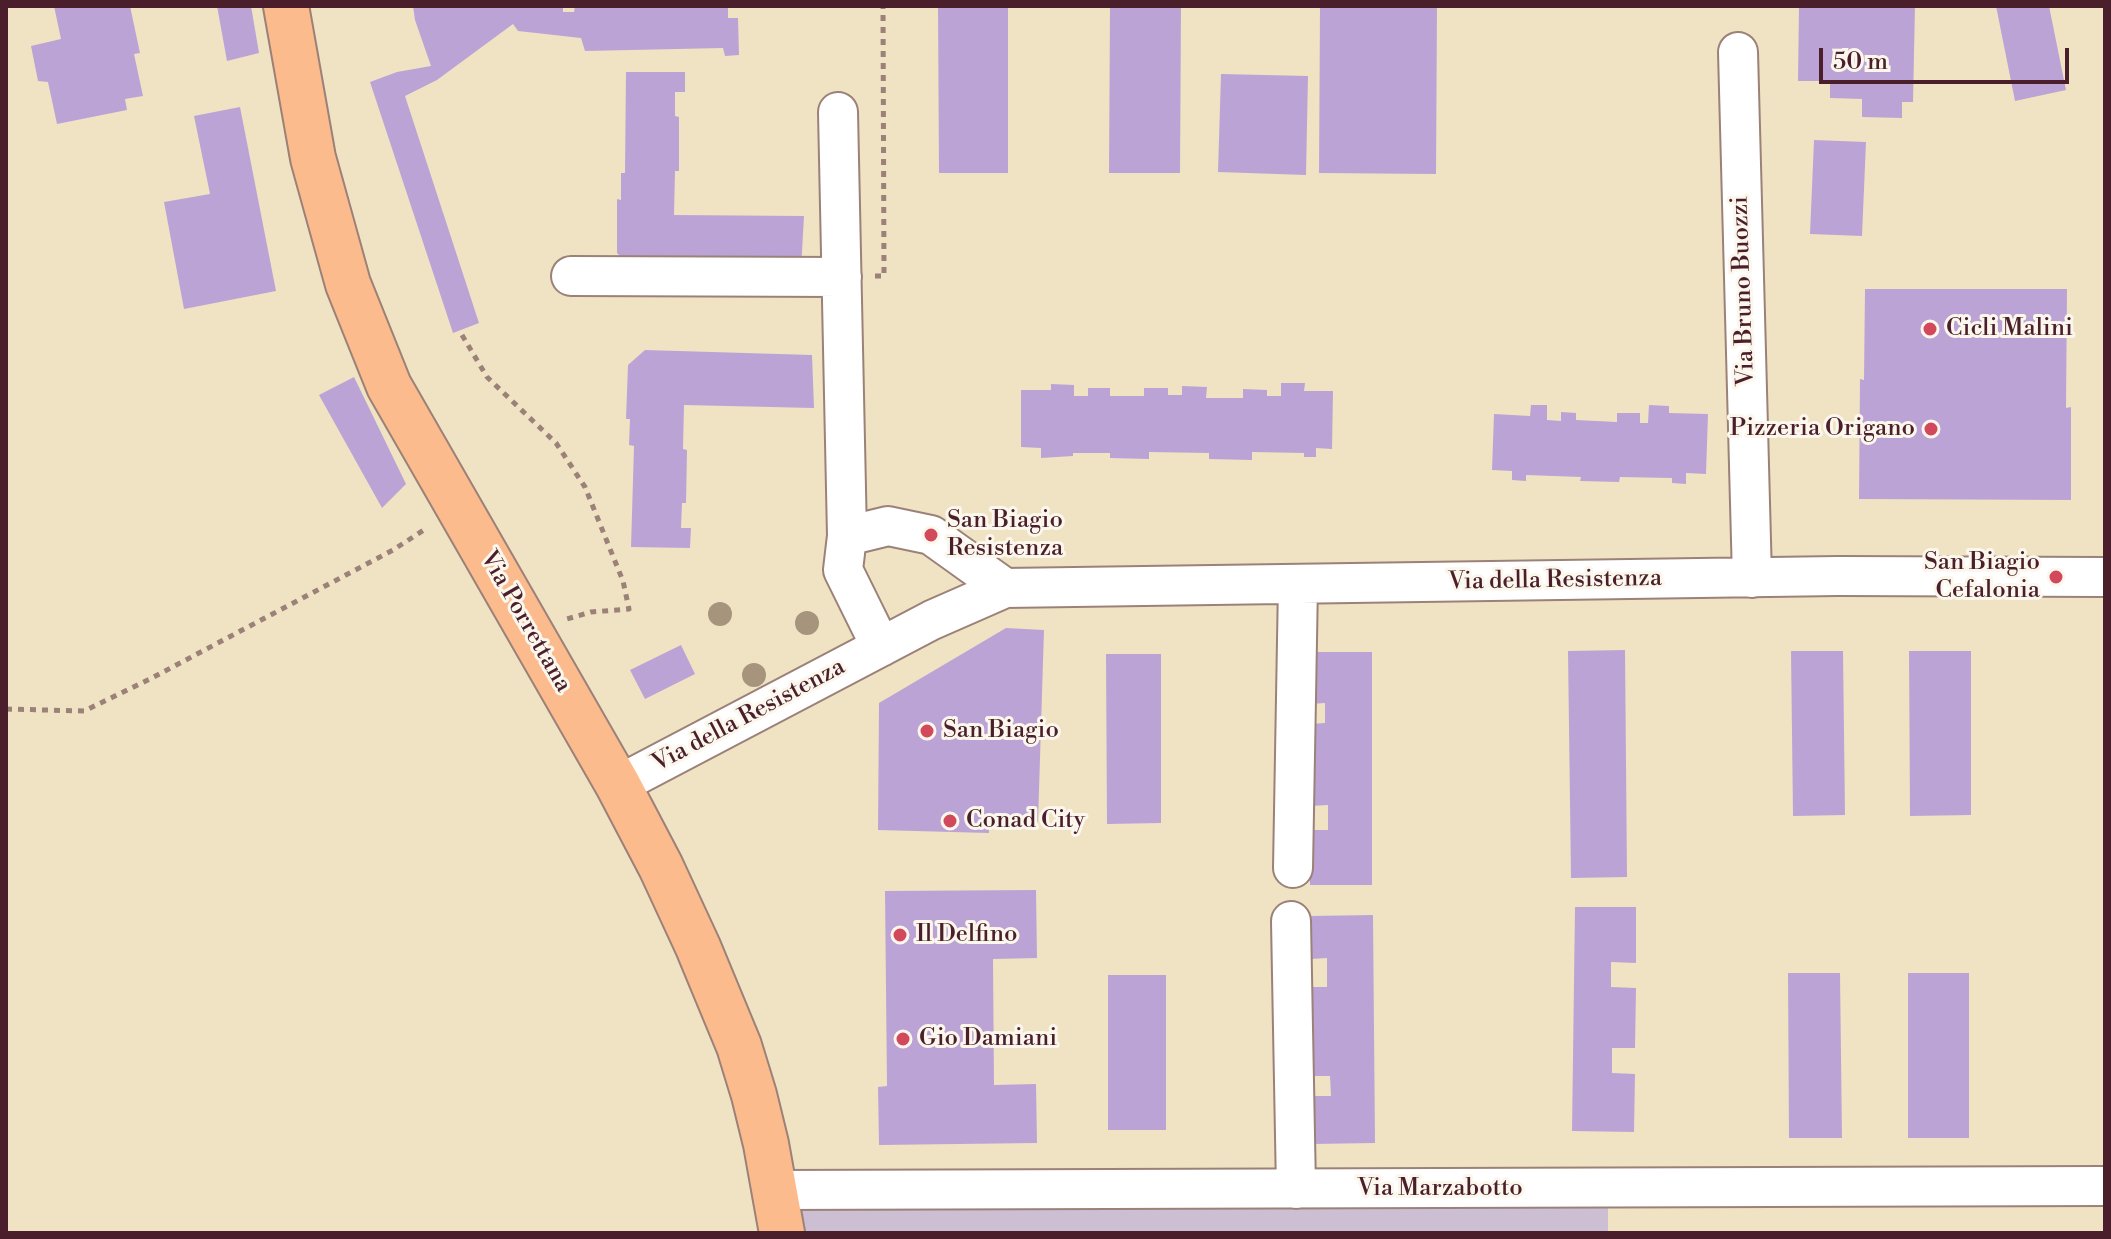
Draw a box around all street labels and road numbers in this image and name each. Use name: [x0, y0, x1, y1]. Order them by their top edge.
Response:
street label: Via Bruno Buozzi: [1726, 195, 1762, 387]
street label: Via Porrettana: [473, 546, 577, 698]
street label: Via della Resistenza: [1448, 565, 1662, 597]
street label: Via della Resistenza: [648, 653, 850, 779]
street label: Via Marzabotto: [1357, 1175, 1523, 1203]

